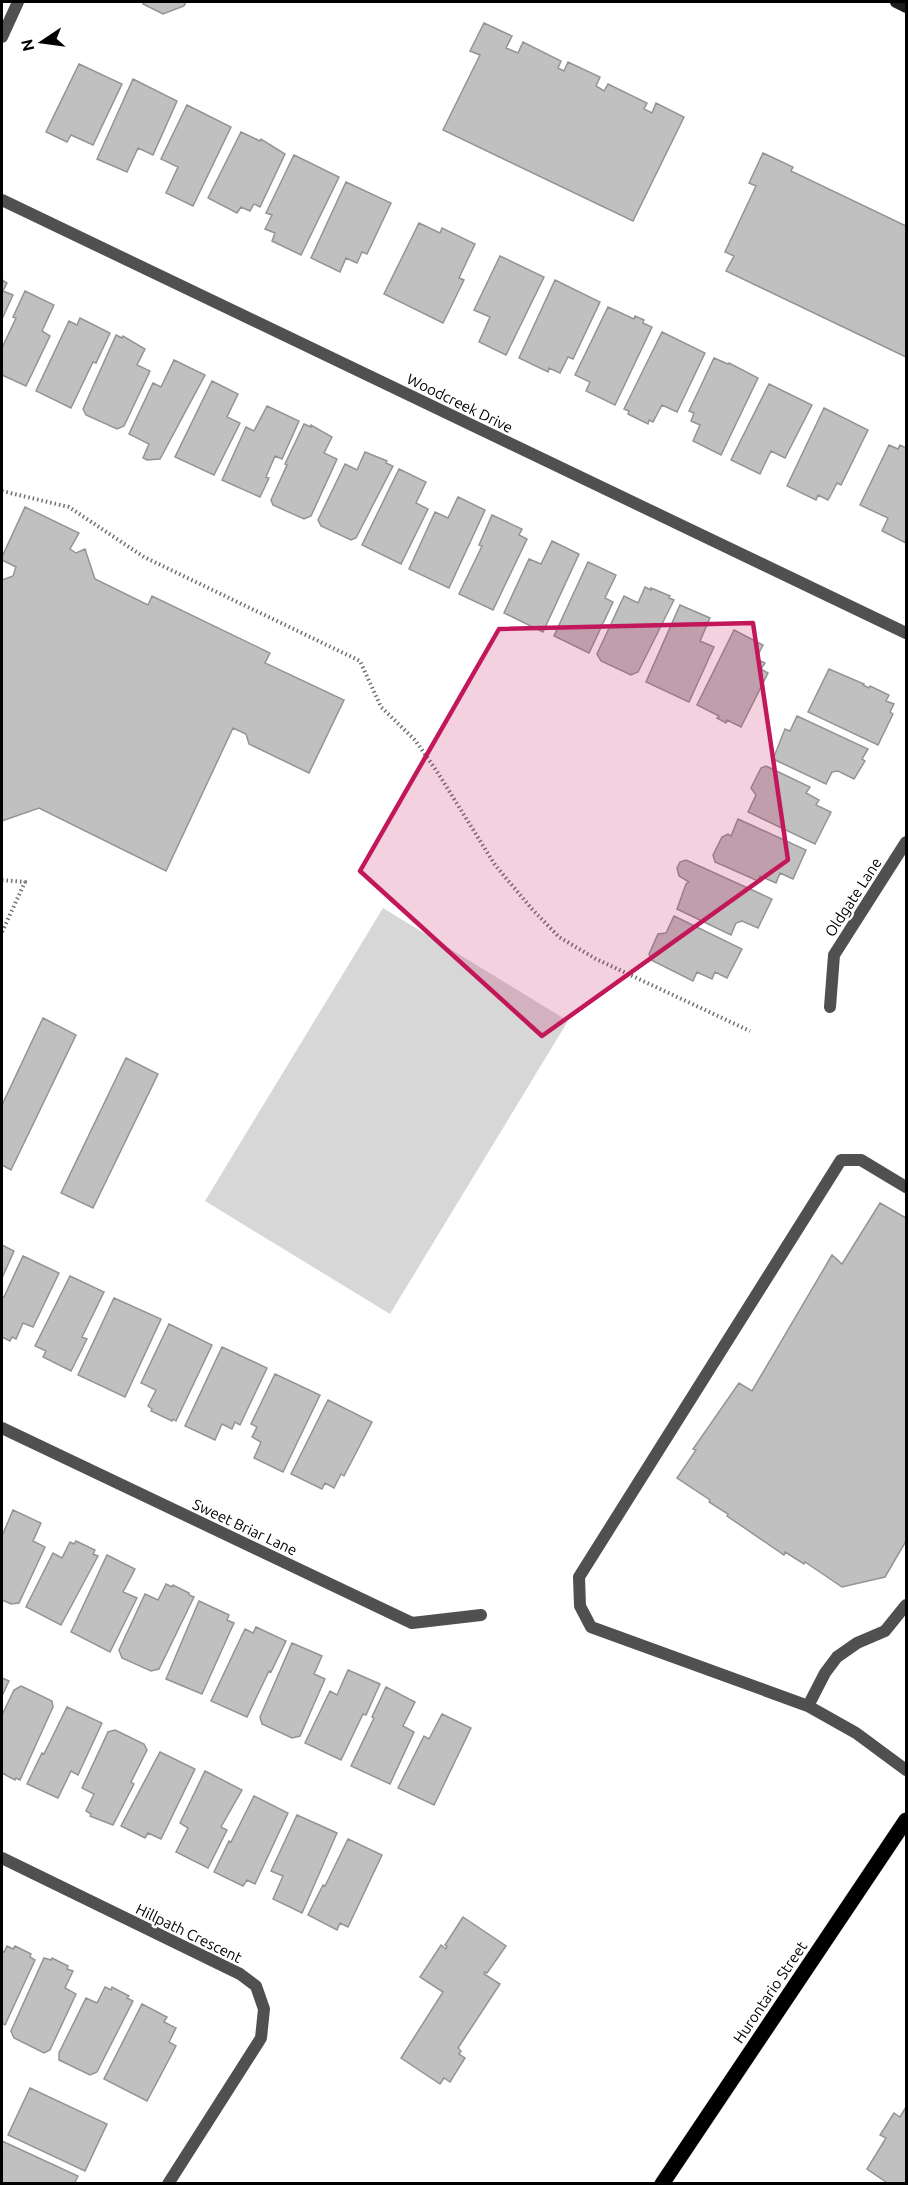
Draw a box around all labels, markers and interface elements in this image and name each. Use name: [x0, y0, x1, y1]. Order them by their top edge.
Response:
north arrow: [12, 12, 72, 72]
text: N: [17, 38, 37, 53]
street label: Woodcreek Drive: [404, 370, 516, 436]
street label: Oldgate Lane: [821, 854, 885, 940]
street label: Sweet Briar Lane: [190, 1495, 300, 1559]
street label: Hillpath Crescent: [133, 1900, 245, 1966]
street label: Hurontario Street: [730, 1938, 810, 2046]

